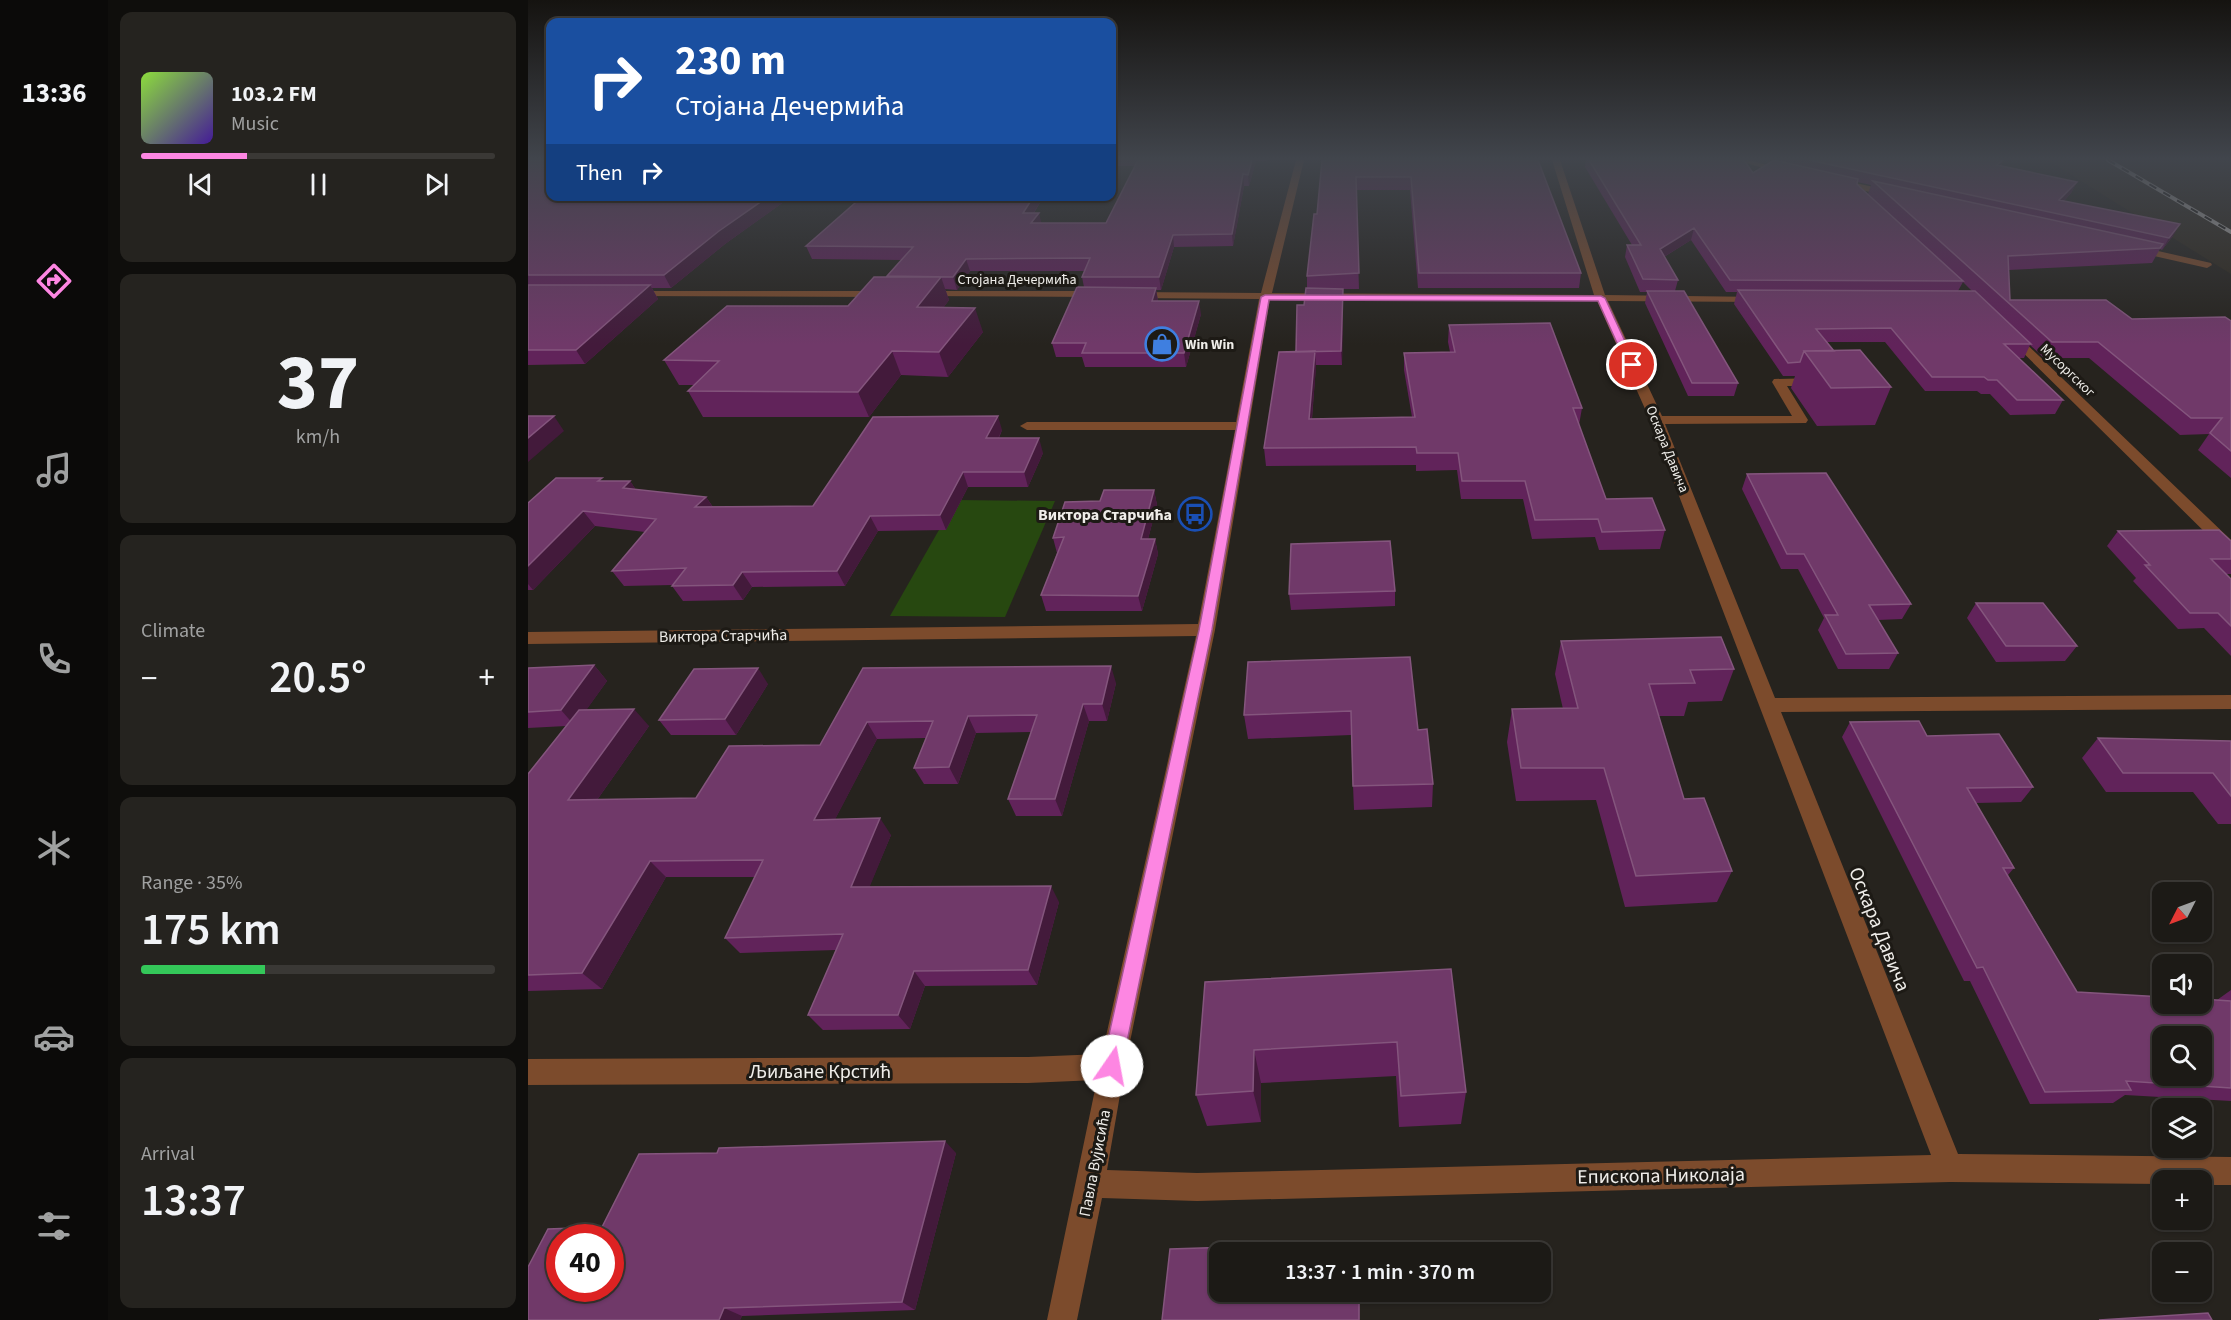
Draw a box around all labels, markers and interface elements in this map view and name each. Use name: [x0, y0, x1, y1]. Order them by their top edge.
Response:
text: 230 m: [675, 31, 786, 91]
icon: right: [576, 42, 654, 120]
text: 13:36: [21, 74, 87, 113]
text: 103.2 FM: [231, 78, 317, 110]
text: Стојана Дечермића: [675, 87, 904, 126]
text: Music: [231, 110, 279, 138]
icon: right: [635, 156, 668, 189]
text: Then: [576, 157, 623, 189]
icon: previous: [184, 168, 217, 201]
icon: pause: [302, 168, 335, 201]
icon: next: [420, 168, 453, 201]
icon: directions: [33, 260, 75, 302]
street label: Стојана Дечермића: [958, 270, 1076, 290]
shop icon: Win Win: [1144, 326, 1180, 362]
text: 37: [277, 328, 359, 439]
place label: Win Win: [1185, 335, 1234, 355]
pin: [1606, 339, 1657, 390]
street label: Мусоргског: [2035, 339, 2099, 402]
icon: arrive: [1615, 348, 1648, 381]
street label: Оскара Давича: [1641, 403, 1694, 496]
text: km/h: [296, 423, 340, 451]
icon: music: [33, 449, 75, 491]
bus stop icon: Виктора Старчића: [1177, 496, 1213, 532]
place label: Виктора Старчића: [1038, 504, 1172, 526]
text: Climate: [141, 617, 205, 645]
street label: Виктора Старчића: [659, 624, 787, 648]
icon: phone: [33, 638, 75, 680]
text: 20.5°: [269, 646, 367, 710]
text: −: [141, 655, 157, 702]
text: +: [479, 655, 495, 702]
icon: climate: [33, 827, 75, 869]
street label: Оскара Давича: [1841, 863, 1917, 996]
text: Range · 35%: [141, 869, 242, 897]
north arrow: [2152, 882, 2212, 942]
map controls: [2152, 882, 2212, 1302]
text: 175 km: [141, 898, 281, 962]
button: sound: [2152, 954, 2212, 1014]
icon: car: [33, 1016, 75, 1058]
button: search: [2152, 1026, 2212, 1086]
position arrow: [1080, 1034, 1144, 1098]
street label: Љиљане Крстић: [749, 1058, 891, 1086]
button: layers: [2152, 1098, 2212, 1158]
street label: Павла Вујисића: [1074, 1108, 1116, 1219]
text: Arrival: [141, 1140, 195, 1168]
street label: Епископа Николаја: [1577, 1161, 1745, 1191]
text: 13:37: [141, 1169, 246, 1233]
button: +: [2152, 1170, 2212, 1230]
icon: filters: [33, 1205, 75, 1247]
speed limit sign: 40: [546, 1224, 624, 1302]
button: −: [2152, 1242, 2212, 1302]
text: 13:37 · 1 min · 370 m: [1285, 1256, 1475, 1288]

